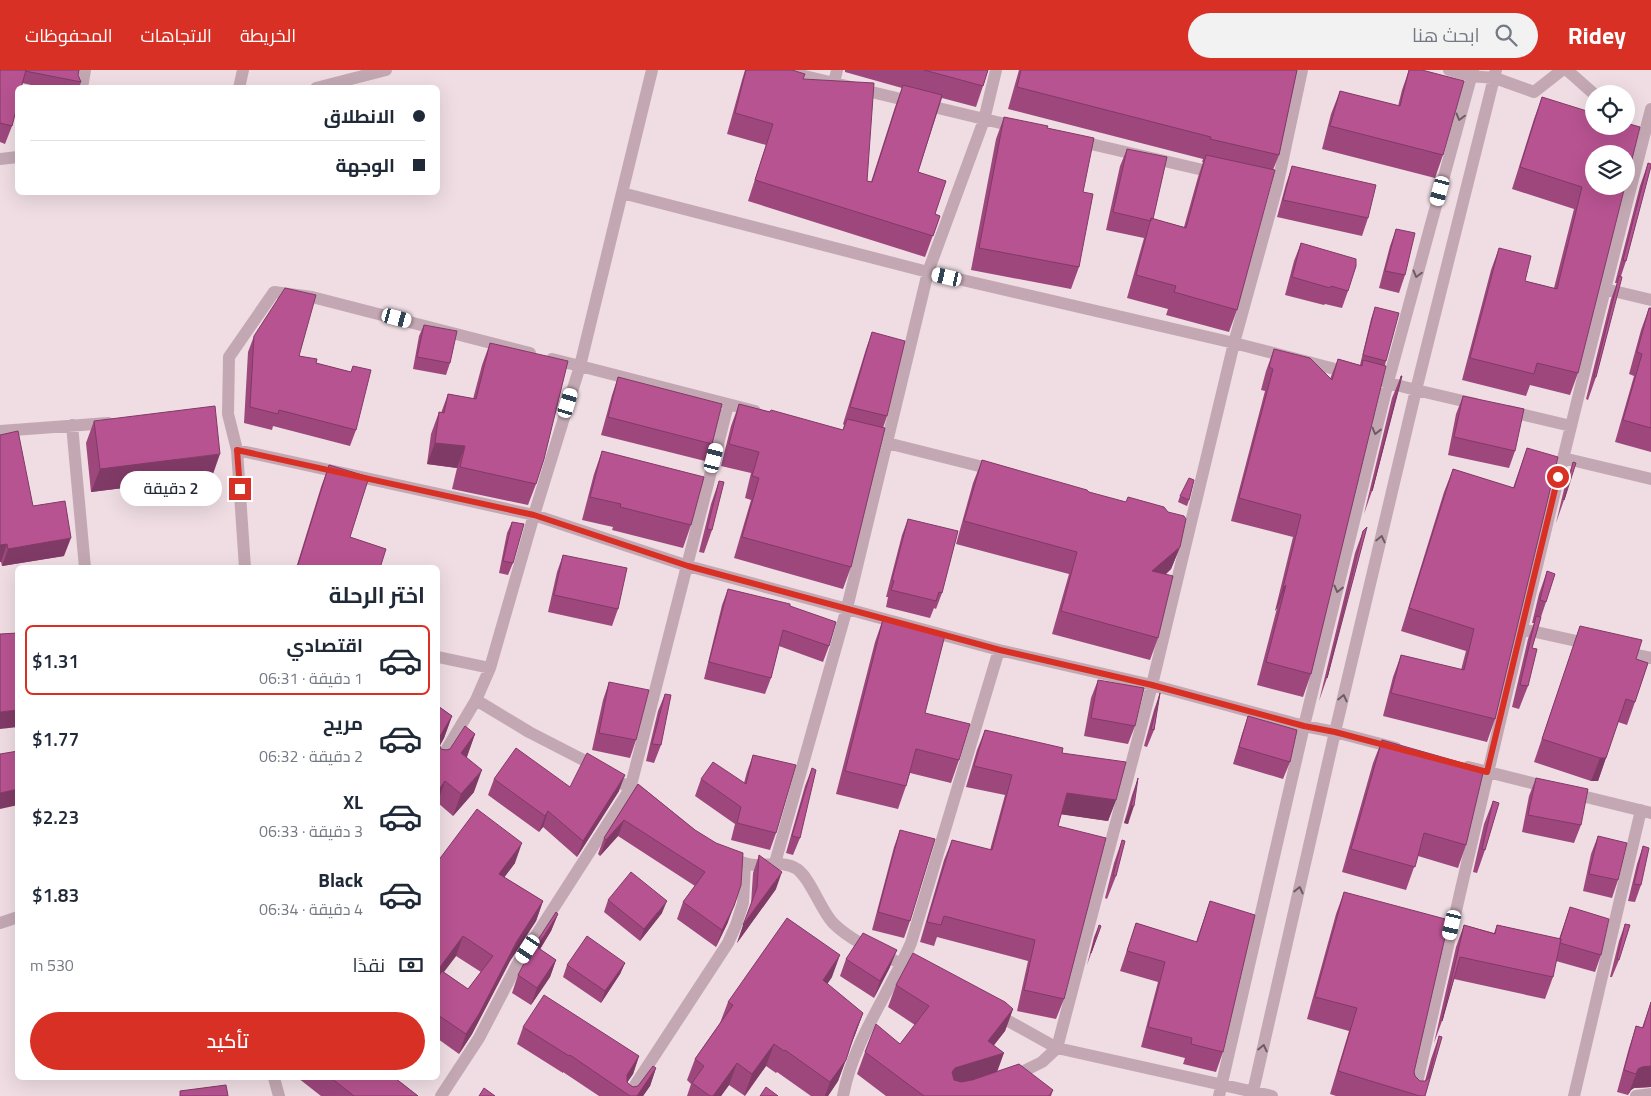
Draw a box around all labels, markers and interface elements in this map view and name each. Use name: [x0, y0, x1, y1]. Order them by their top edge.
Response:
search box: [1188, 13, 1538, 58]
text: Ridey: [1568, 17, 1626, 53]
text: ابحث هنا: [1412, 20, 1480, 49]
icon: search: [1492, 21, 1520, 49]
text: المحفوظات: [25, 22, 113, 49]
text: الاتجاهات: [141, 22, 212, 49]
text: الخريطة: [240, 22, 296, 49]
map controls: [1585, 85, 1635, 195]
button: locate: [1585, 85, 1635, 135]
text: الانطلاق: [324, 101, 395, 130]
one-way arrow: [1455, 112, 1465, 120]
button: layers: [1585, 145, 1635, 195]
text: الوجهة: [335, 150, 395, 179]
car: [1428, 175, 1451, 207]
car: [930, 266, 963, 288]
one-way arrow: [1413, 269, 1423, 277]
car: [380, 307, 413, 329]
car: [556, 386, 579, 420]
one-way arrow: [1371, 426, 1382, 435]
car: [703, 442, 724, 474]
route start: [1547, 466, 1569, 488]
callout: 2 دقيقة: [120, 472, 222, 506]
text: 2 دقيقة: [143, 476, 199, 500]
route end: [229, 478, 251, 500]
one-way arrow: [1375, 535, 1386, 544]
text: اختر الرحلة: [329, 578, 425, 612]
one-way arrow: [1333, 584, 1344, 593]
text: اقتصادي: [287, 630, 363, 659]
icon: car: [378, 638, 423, 683]
text: $1.31: [32, 646, 79, 675]
text: 1 دقيقة · 06:31: [259, 666, 363, 690]
one-way arrow: [1338, 694, 1348, 702]
text: مريح: [323, 708, 363, 737]
icon: car: [378, 716, 423, 761]
text: $1.77: [32, 724, 79, 753]
text: 2 دقيقة · 06:32: [259, 744, 363, 768]
text: XL: [343, 787, 363, 816]
icon: car: [378, 794, 423, 839]
text: $2.23: [32, 802, 79, 831]
text: 3 دقيقة · 06:33: [259, 819, 363, 843]
text: Black: [318, 865, 363, 894]
icon: car: [378, 872, 423, 917]
text: $1.83: [32, 880, 79, 909]
one-way arrow: [1293, 886, 1304, 895]
text: 4 دقيقة · 06:34: [259, 897, 363, 921]
car: [1441, 909, 1462, 941]
car: [513, 932, 542, 966]
text: نقدًا: [353, 950, 385, 979]
icon: cash: [397, 951, 425, 979]
text: 530 m: [30, 953, 74, 977]
button: تأكيد: [30, 1012, 425, 1070]
one-way arrow: [1257, 1044, 1268, 1053]

